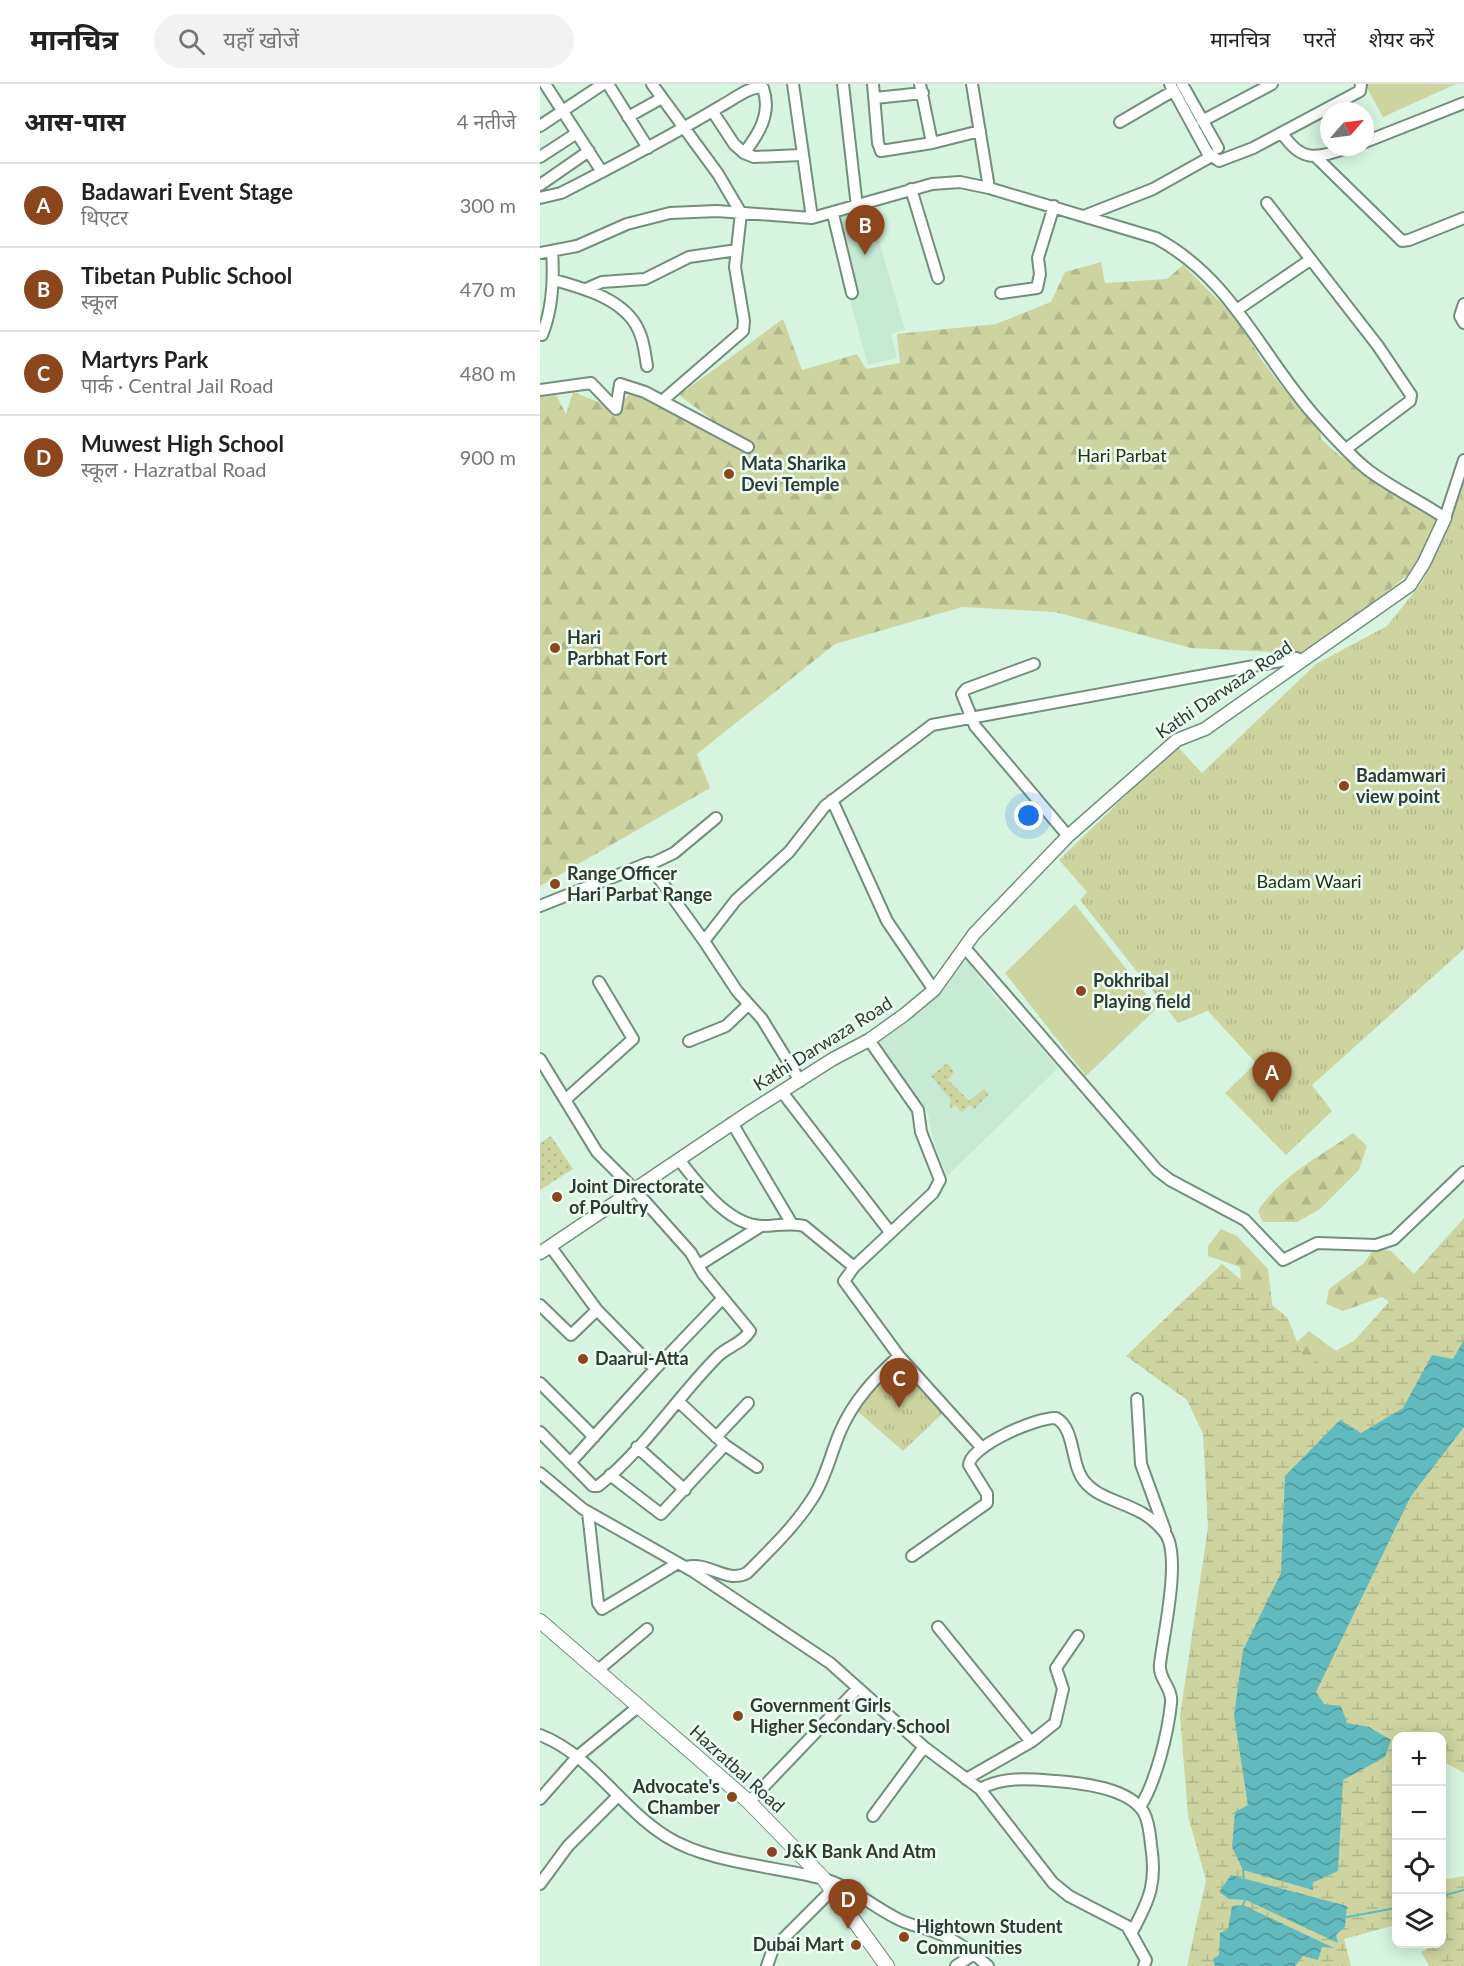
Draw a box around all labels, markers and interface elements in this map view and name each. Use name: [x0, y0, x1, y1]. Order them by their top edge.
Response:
search box: [154, 14, 574, 68]
text: मानचित्र: [30, 22, 118, 56]
icon: search: [175, 25, 208, 58]
text: यहाँ खोजें: [223, 26, 299, 53]
text: मानचित्र: [1210, 26, 1270, 51]
text: परतें: [1303, 26, 1336, 51]
text: शेयर करें: [1369, 26, 1434, 51]
north arrow: [1320, 102, 1374, 156]
text: आस-पास: [24, 105, 126, 137]
text: 4 नतीजे: [457, 109, 516, 133]
text: Badawari Event Stage: [81, 178, 293, 205]
text: A: [37, 193, 50, 217]
text: 300 m: [460, 193, 516, 217]
text: थिएटर: [81, 205, 128, 229]
pin: B: [846, 206, 884, 255]
text: Tibetan Public School: [81, 262, 292, 289]
text: B: [37, 277, 50, 301]
text: 470 m: [460, 277, 516, 301]
text: स्कूल: [81, 289, 118, 313]
text: Martyrs Park: [81, 346, 208, 373]
text: C: [37, 361, 50, 385]
text: 480 m: [460, 361, 516, 385]
text: पार्क · Central Jail Road: [81, 373, 274, 397]
text: Muwest High School: [81, 430, 284, 457]
park label: Hari Parbat: [1077, 444, 1167, 466]
text: D: [36, 445, 51, 469]
text: 900 m: [460, 445, 516, 469]
place label: Mata Sharika Devi Temple: [741, 452, 846, 495]
text: स्कूल · Hazratbal Road: [81, 457, 267, 481]
marker: Mata Sharika Devi Temple: [722, 467, 736, 481]
place label: Hari Parbhat Fort: [567, 626, 668, 669]
street label: Kathi Darwaza Road: [1151, 635, 1296, 743]
marker: Hari Parbhat Fort: [548, 641, 562, 655]
place label: Badamwari view point: [1356, 764, 1446, 807]
marker: Badamwari view point: [1337, 779, 1351, 793]
your location: [1014, 801, 1043, 830]
place label: Range Officer Hari Parbat Range: [567, 862, 712, 905]
park label: Badam Waari: [1256, 870, 1362, 892]
marker: Range Officer Hari Parbat Range: [548, 877, 562, 891]
place label: Pokhribal Playing field: [1093, 969, 1191, 1012]
marker: Pokhribal Playing field: [1074, 984, 1088, 998]
street label: Kathi Darwaza Road: [749, 992, 896, 1095]
pin: A: [1252, 1052, 1292, 1102]
place label: Joint Directorate of Poultry: [569, 1175, 704, 1218]
marker: Joint Directorate of Poultry: [550, 1190, 564, 1204]
place label: Daarul-Atta: [595, 1347, 689, 1369]
marker: Daarul-Atta: [576, 1352, 590, 1366]
pin: C: [880, 1358, 918, 1408]
place label: Government Girls Higher Secondary School: [750, 1694, 950, 1737]
marker: Government Girls Higher Secondary School: [731, 1709, 745, 1723]
street label: Hazratbal Road: [686, 1720, 790, 1817]
map controls: [1392, 1732, 1446, 1948]
button: +: [1392, 1732, 1446, 1786]
place label: Advocate's Chamber: [632, 1775, 720, 1818]
button: −: [1392, 1786, 1446, 1840]
marker: Advocate's Chamber: [725, 1790, 739, 1804]
place label: J&K Bank And Atm: [784, 1840, 936, 1862]
button: locate: [1392, 1840, 1446, 1894]
marker: J&K Bank And Atm: [765, 1845, 779, 1859]
pin: D: [828, 1880, 868, 1929]
button: layers: [1392, 1894, 1446, 1948]
place label: Hightown Student Communities: [916, 1915, 1063, 1958]
marker: Hightown Student Communities: [897, 1930, 911, 1944]
place label: Dubai Mart: [753, 1933, 844, 1955]
marker: Dubai Mart: [849, 1938, 863, 1952]

